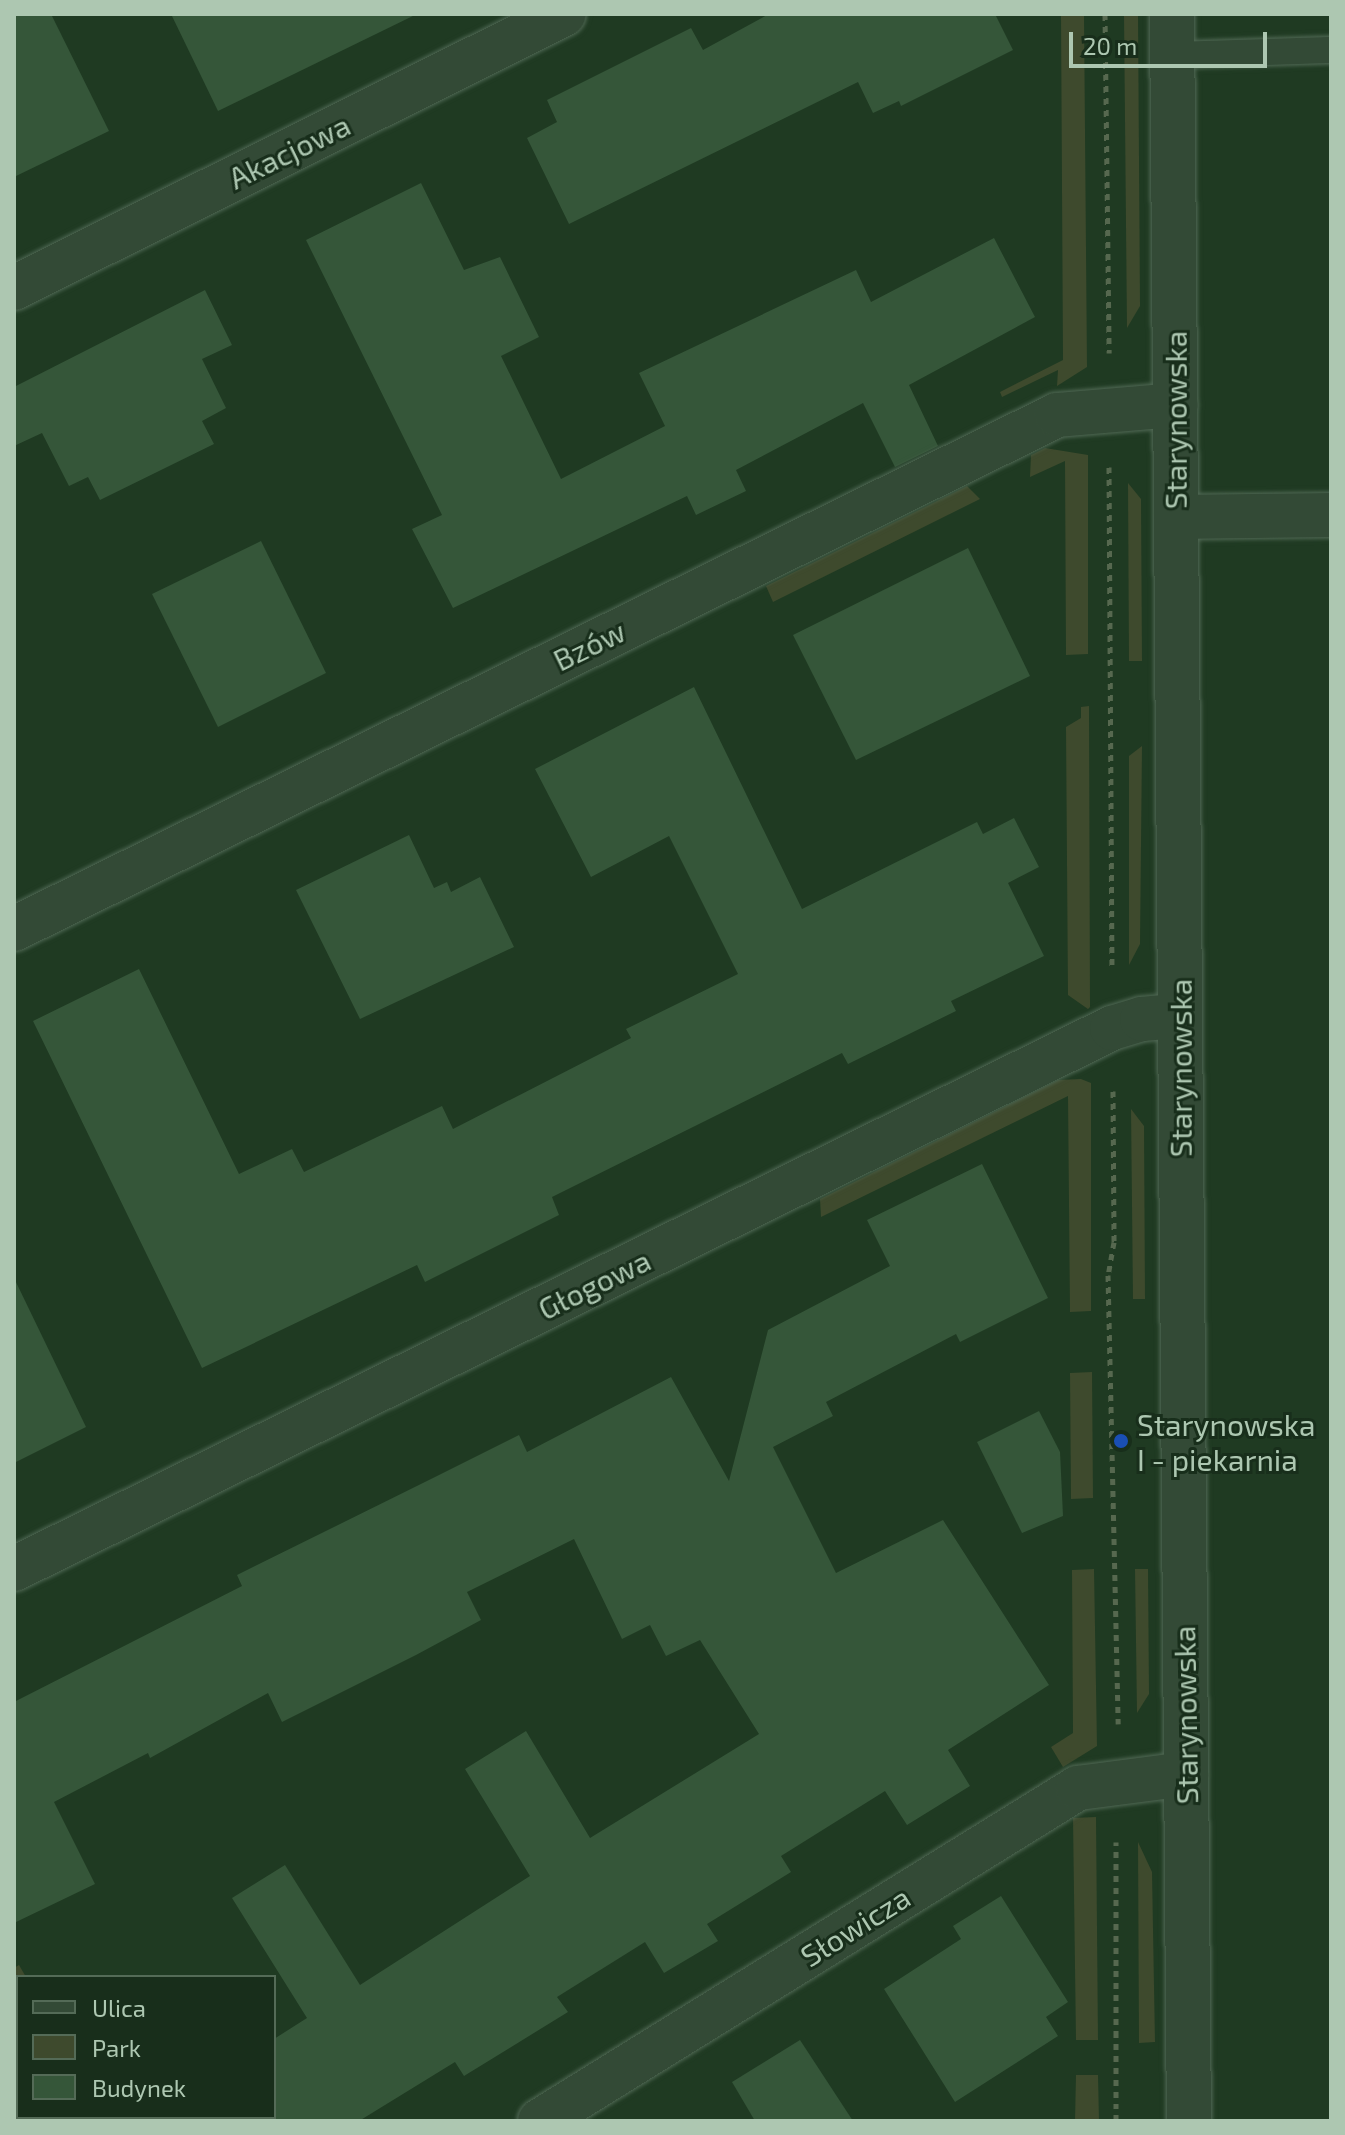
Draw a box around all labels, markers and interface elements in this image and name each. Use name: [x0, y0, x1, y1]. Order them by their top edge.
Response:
scale bar: [1073, 16, 1271, 66]
text: 20 m: [1083, 31, 1137, 60]
street label: Akacjowa: [222, 106, 356, 196]
street label: Starynowska: [1157, 331, 1193, 509]
street label: Bzów: [547, 612, 631, 678]
street label: Starynowska: [1162, 979, 1198, 1157]
street label: Głogowa: [532, 1241, 656, 1327]
place label: Starynowska I - piekarnia: [1137, 1406, 1316, 1476]
marker: Starynowska I - piekarnia: [1112, 1432, 1130, 1450]
street label: Starynowska: [1165, 1625, 1205, 1805]
street label: Słowicza: [794, 1878, 916, 1974]
legend: [16, 1975, 276, 2119]
text: Ulica: [92, 1993, 146, 2022]
text: Park: [92, 2033, 141, 2062]
text: Budynek: [92, 2073, 186, 2102]

